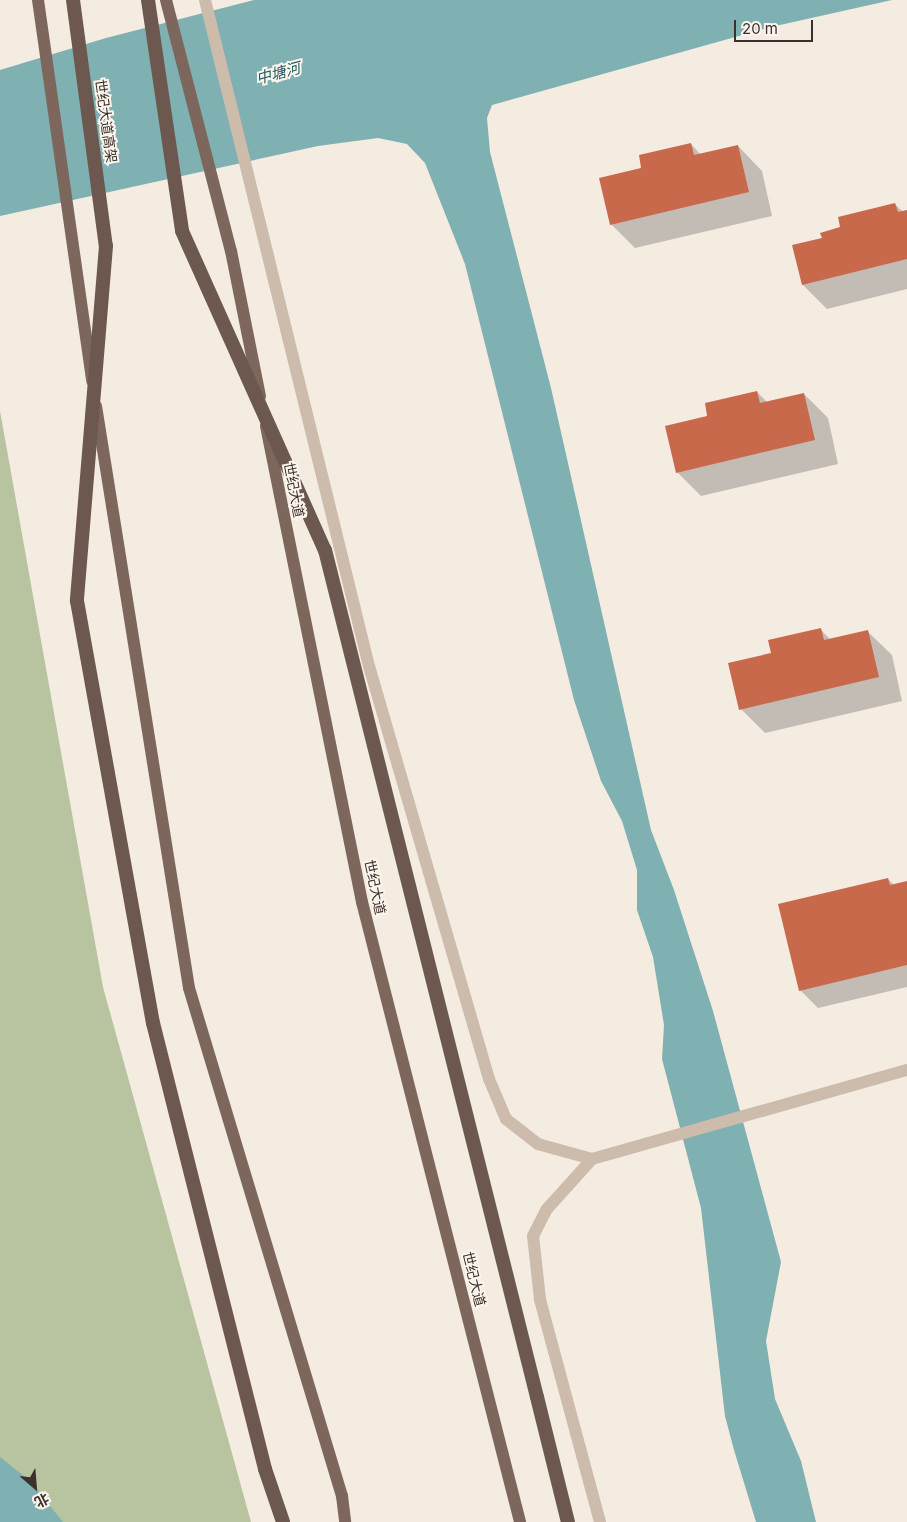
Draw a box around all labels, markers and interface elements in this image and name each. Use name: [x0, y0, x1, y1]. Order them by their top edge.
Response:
scale bar: [737, 10, 816, 42]
text: 20 m: [742, 19, 778, 38]
water label: 中塘河: [254, 58, 302, 88]
street label: 世纪大道高架: [92, 78, 120, 164]
street label: 世纪大道: [280, 461, 308, 519]
street label: 世纪大道: [361, 858, 389, 916]
street label: 世纪大道: [459, 1250, 489, 1308]
north arrow: [10, 1462, 60, 1512]
text: 北: [32, 1490, 52, 1512]

